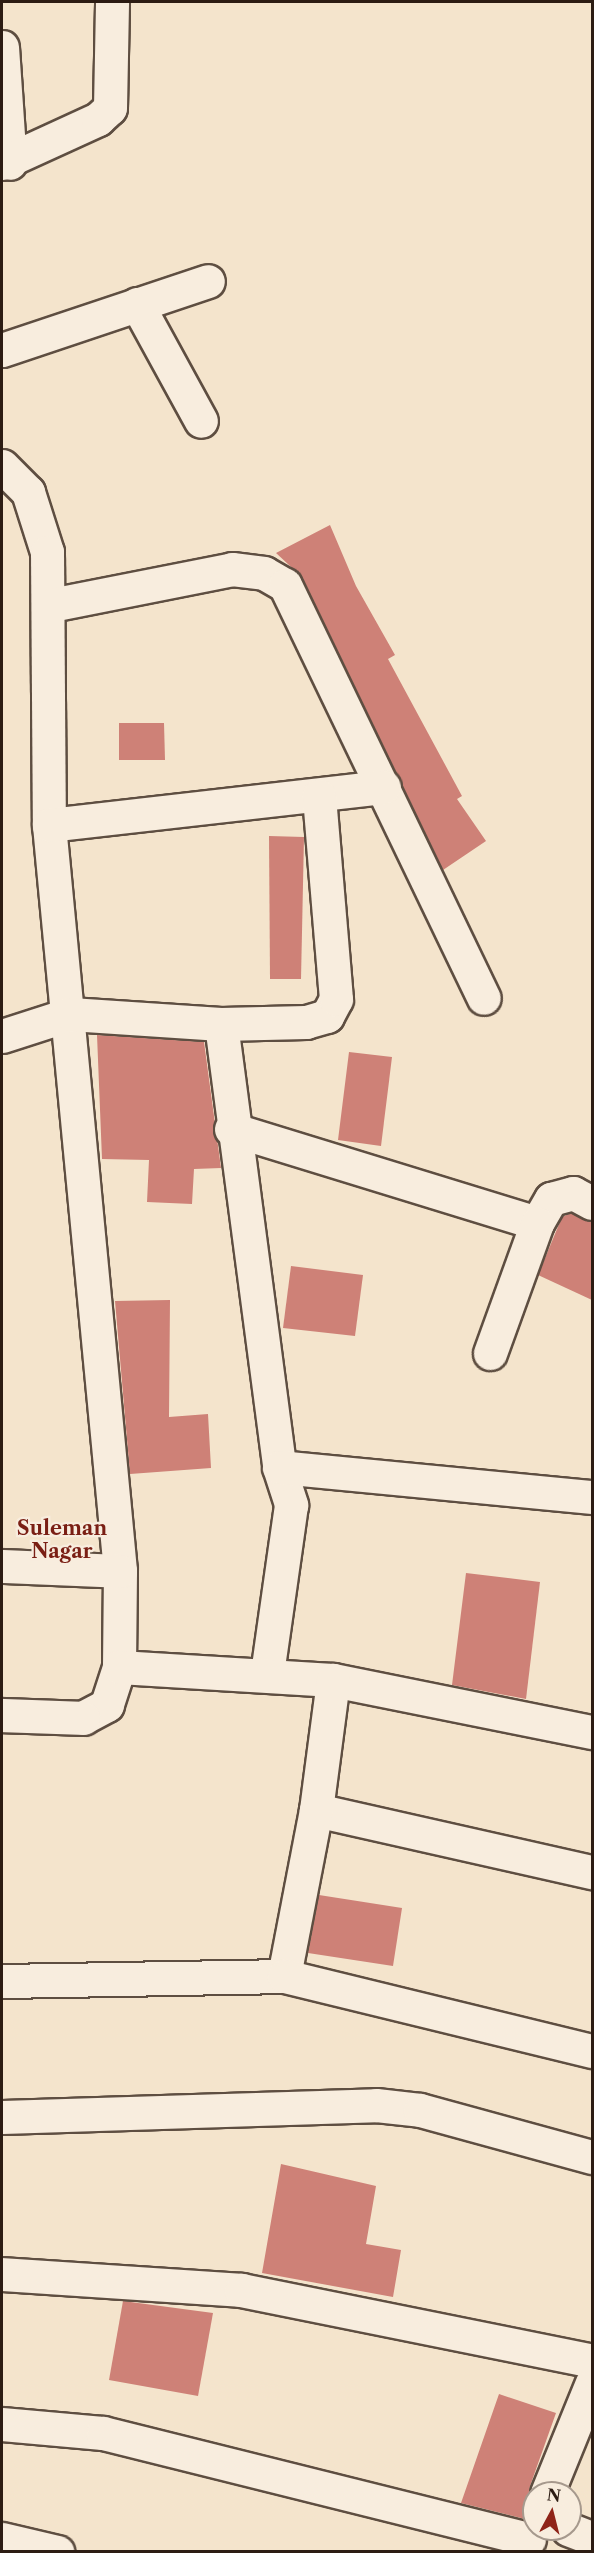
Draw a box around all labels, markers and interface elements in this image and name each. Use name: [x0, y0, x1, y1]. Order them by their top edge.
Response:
district label: Suleman Nagar: [17, 1516, 107, 1563]
north arrow: [522, 2481, 582, 2541]
text: N: [546, 2484, 562, 2506]

